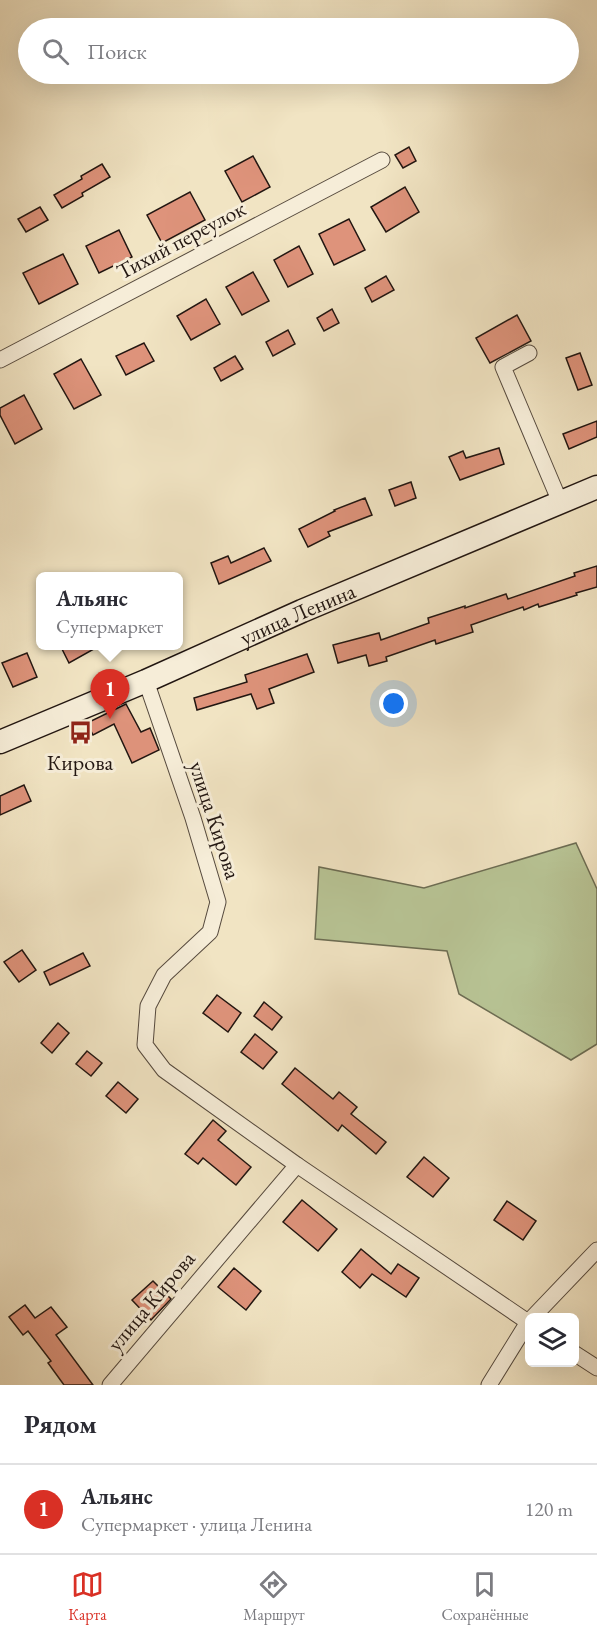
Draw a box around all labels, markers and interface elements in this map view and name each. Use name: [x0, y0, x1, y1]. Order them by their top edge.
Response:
search box: [18, 18, 579, 84]
icon: search: [39, 35, 72, 68]
text: Поиск: [87, 37, 147, 66]
street label: Тихий переулок: [112, 194, 251, 286]
popup: [36, 572, 183, 650]
street label: улица Ленина: [235, 576, 360, 652]
text: Альянс: [56, 584, 128, 613]
text: Супермаркет: [56, 613, 163, 639]
pin: 1: [90, 670, 130, 719]
your location: [379, 689, 408, 718]
bus stop icon: Кирова: [67, 720, 93, 746]
place label: Кирова: [47, 748, 114, 777]
street label: улица Кирова: [182, 757, 248, 883]
street label: улица Кирова: [101, 1245, 202, 1357]
map controls: [525, 1313, 579, 1367]
button: layers: [525, 1313, 579, 1367]
text: Рядом: [24, 1407, 97, 1441]
text: Альянс: [81, 1482, 153, 1511]
text: 1: [38, 1496, 49, 1522]
text: 120 m: [525, 1496, 573, 1522]
text: Супермаркет · улица Ленина: [81, 1511, 312, 1537]
tab: Карта: [68, 1568, 107, 1625]
tab: Маршрут: [243, 1568, 305, 1625]
tab: Сохранённые: [441, 1568, 529, 1625]

